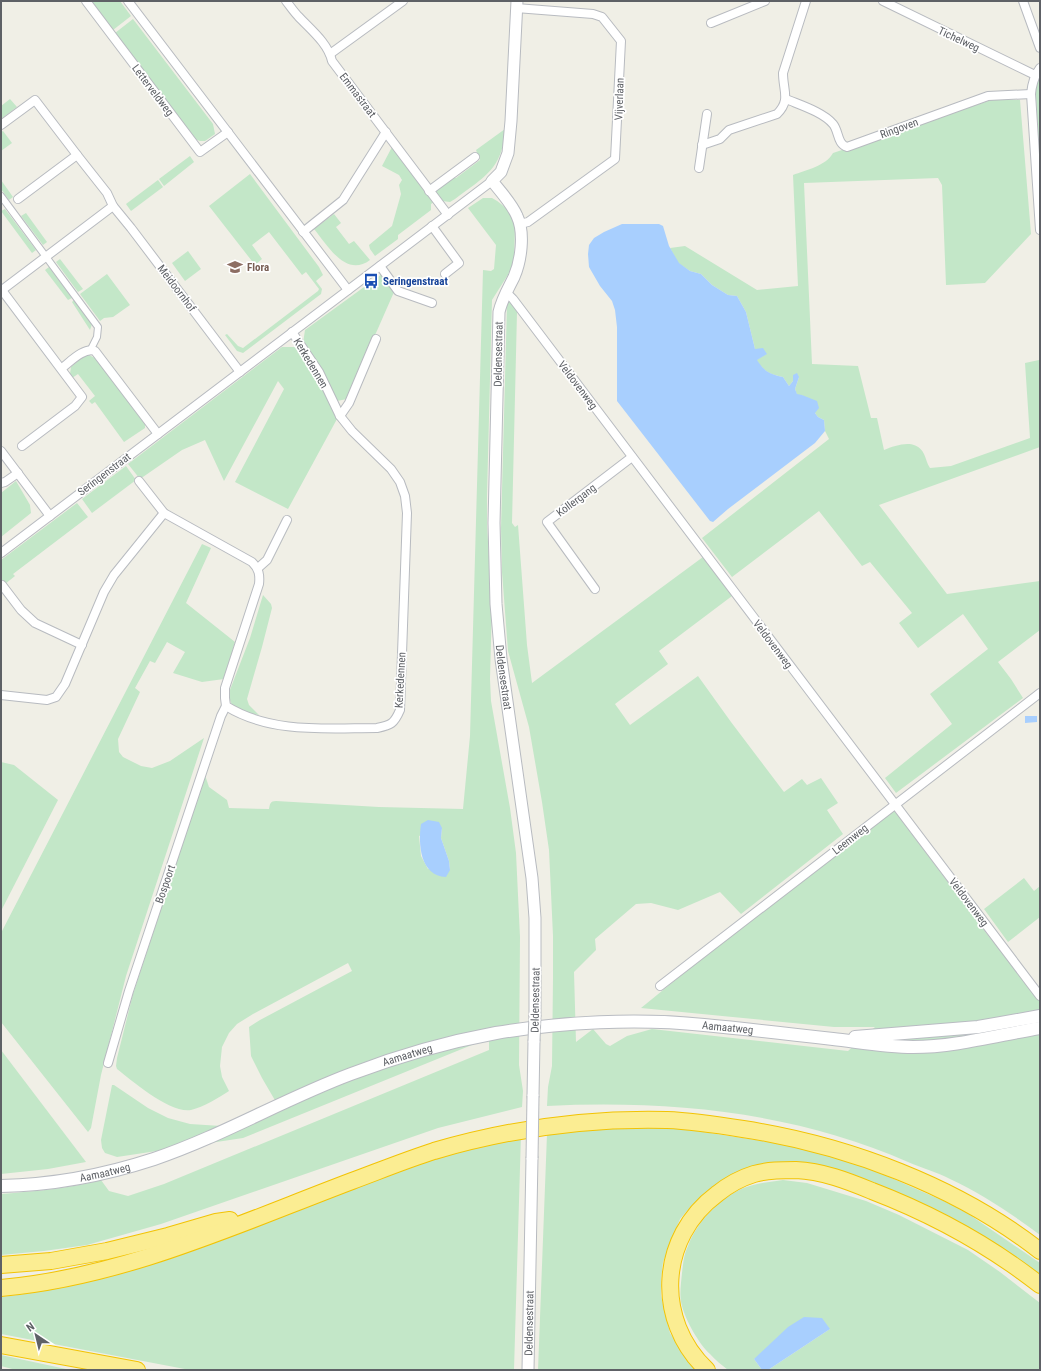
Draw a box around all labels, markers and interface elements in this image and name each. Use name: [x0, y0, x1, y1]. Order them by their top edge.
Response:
street label: Tichelweg: [936, 24, 982, 55]
street label: Letterveldweg: [129, 62, 176, 119]
street label: Emmastraat: [337, 70, 379, 120]
street label: Vijverlaan: [612, 77, 627, 121]
street label: Ringoven: [878, 116, 920, 141]
school or university icon: Flora: [226, 258, 244, 276]
place label: Flora: [247, 261, 269, 274]
street label: Meidoornhof: [155, 262, 199, 315]
bus stop icon: Seringenstraat: [362, 272, 380, 290]
place label: Seringenstraat: [383, 275, 448, 288]
street label: Deldensestraat: [491, 321, 506, 387]
street label: Kerkedennen: [291, 336, 331, 391]
street label: Veldovenweg: [555, 358, 600, 412]
street label: Seringenstraat: [75, 450, 133, 499]
street label: Kollergang: [554, 481, 599, 520]
street label: Veldovenweg: [750, 617, 795, 671]
street label: Deldensestraat: [493, 644, 514, 711]
street label: Kerkedennen: [393, 652, 408, 708]
street label: Leemweg: [830, 821, 871, 857]
street label: Bospoort: [153, 863, 178, 905]
street label: Veldovenweg: [946, 875, 991, 929]
street label: Deldensestraat: [528, 967, 543, 1033]
street label: Aamaatweg: [701, 1019, 754, 1037]
street label: Aamaatweg: [381, 1042, 434, 1069]
street label: Aamaatweg: [79, 1161, 132, 1185]
street label: Deldensestraat: [522, 1290, 537, 1356]
north arrow: [16, 1315, 56, 1355]
text: N: [24, 1320, 37, 1334]

